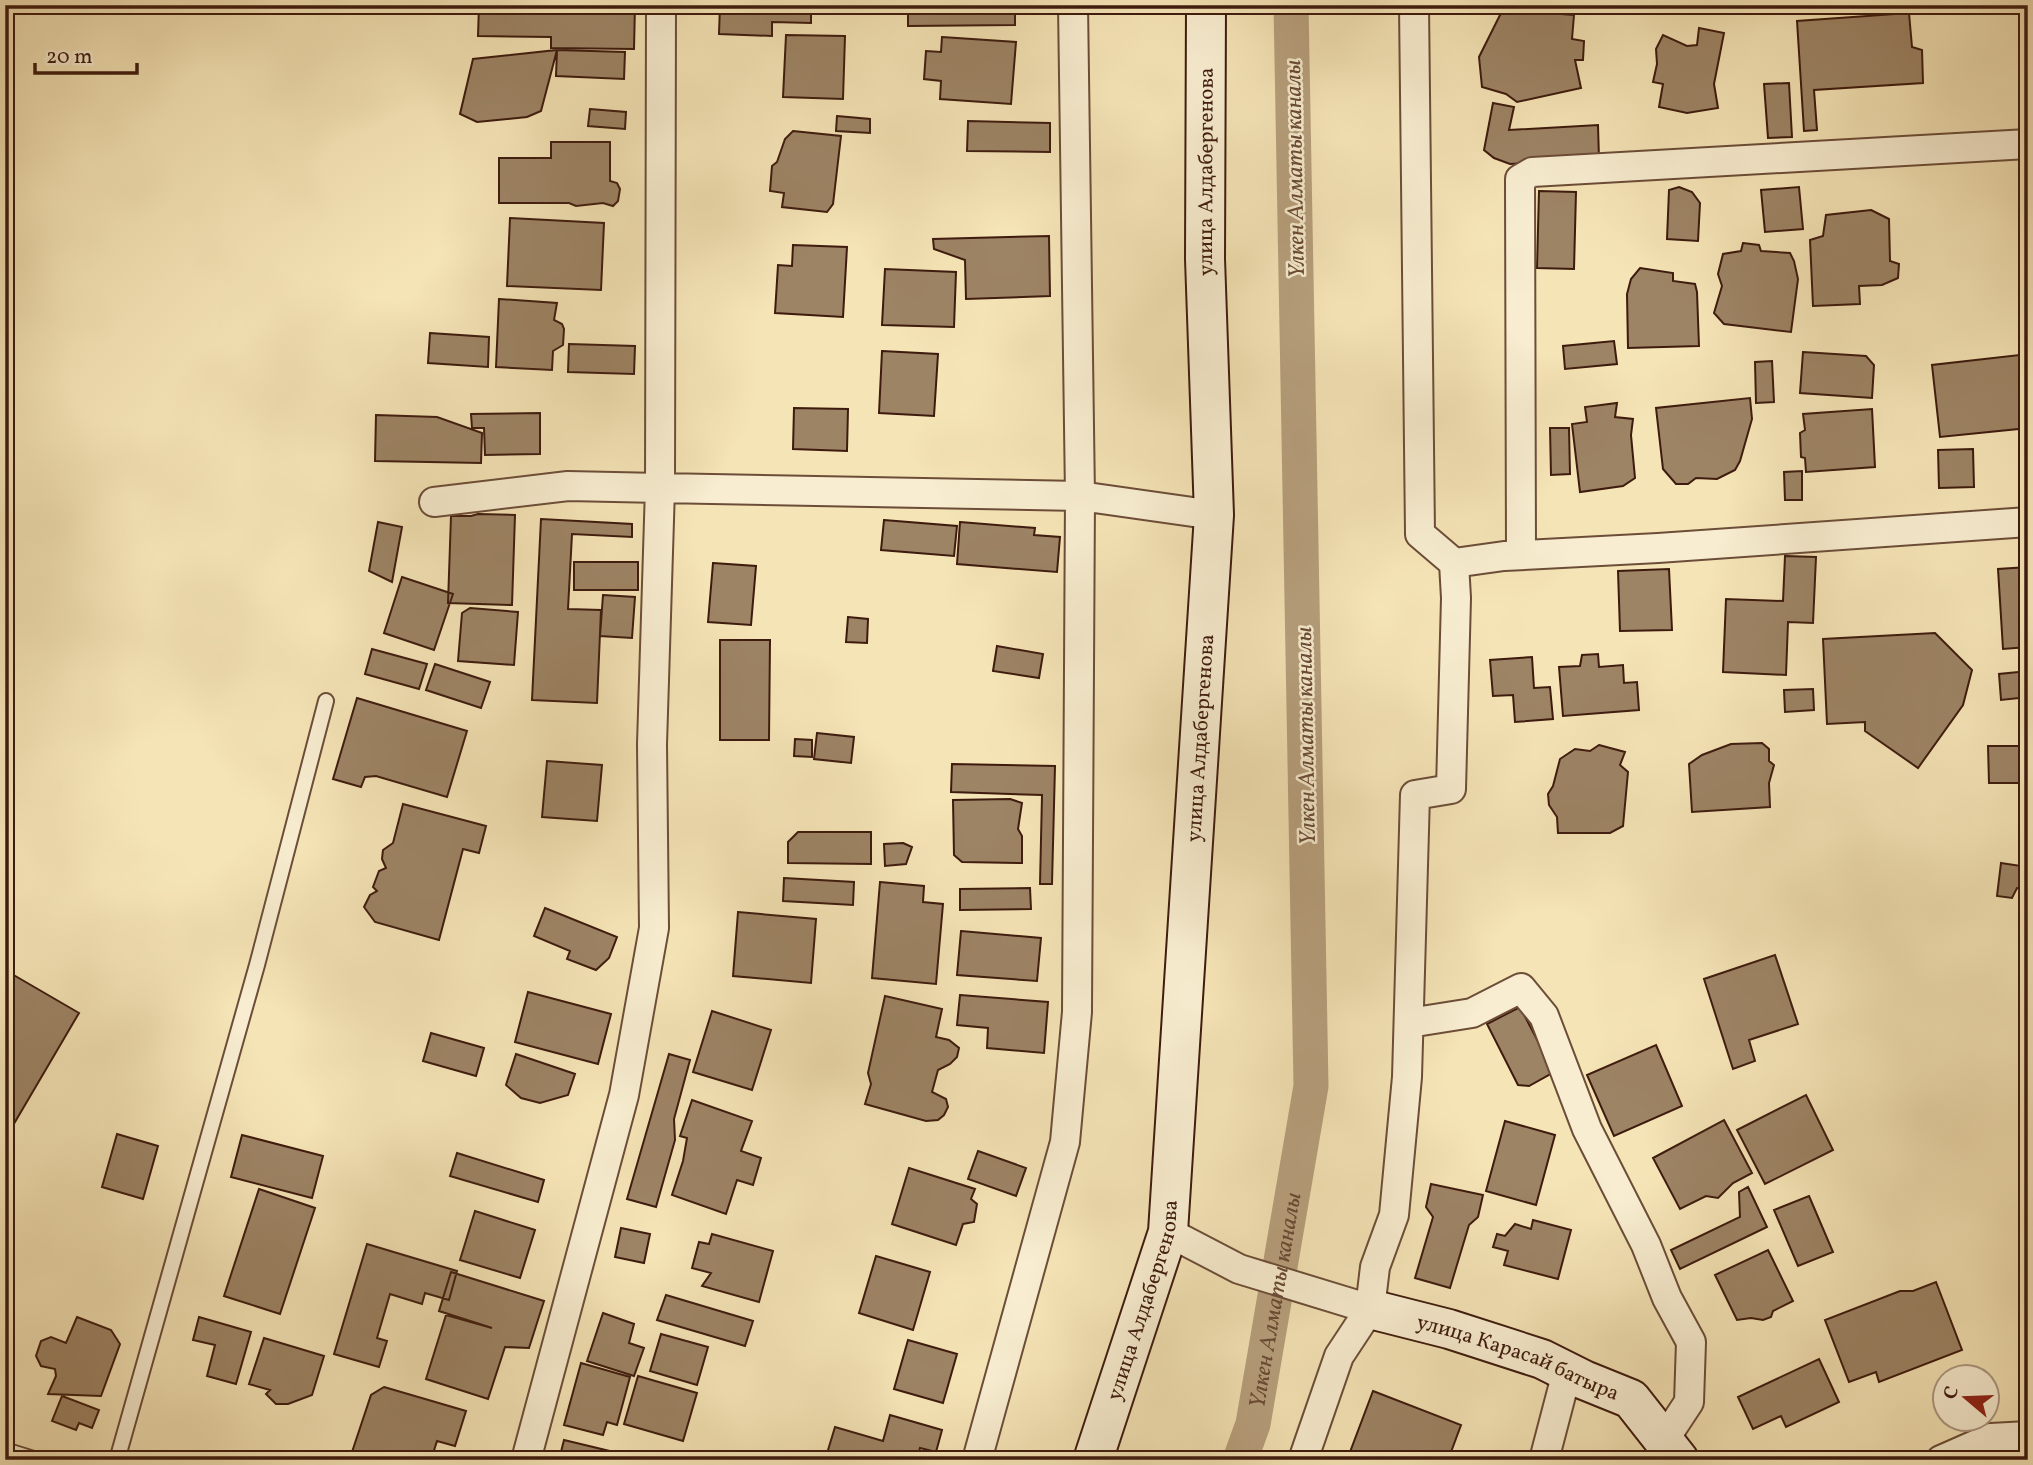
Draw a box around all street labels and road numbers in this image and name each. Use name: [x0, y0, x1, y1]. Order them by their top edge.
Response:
street label: улица Алдабергенова: [1192, 67, 1222, 276]
street label: улица Алдабергенова: [1180, 633, 1222, 843]
street label: улица Алдабергенова: [1101, 1199, 1186, 1404]
street label: улица Карасай батыра: [1413, 1308, 1623, 1409]

